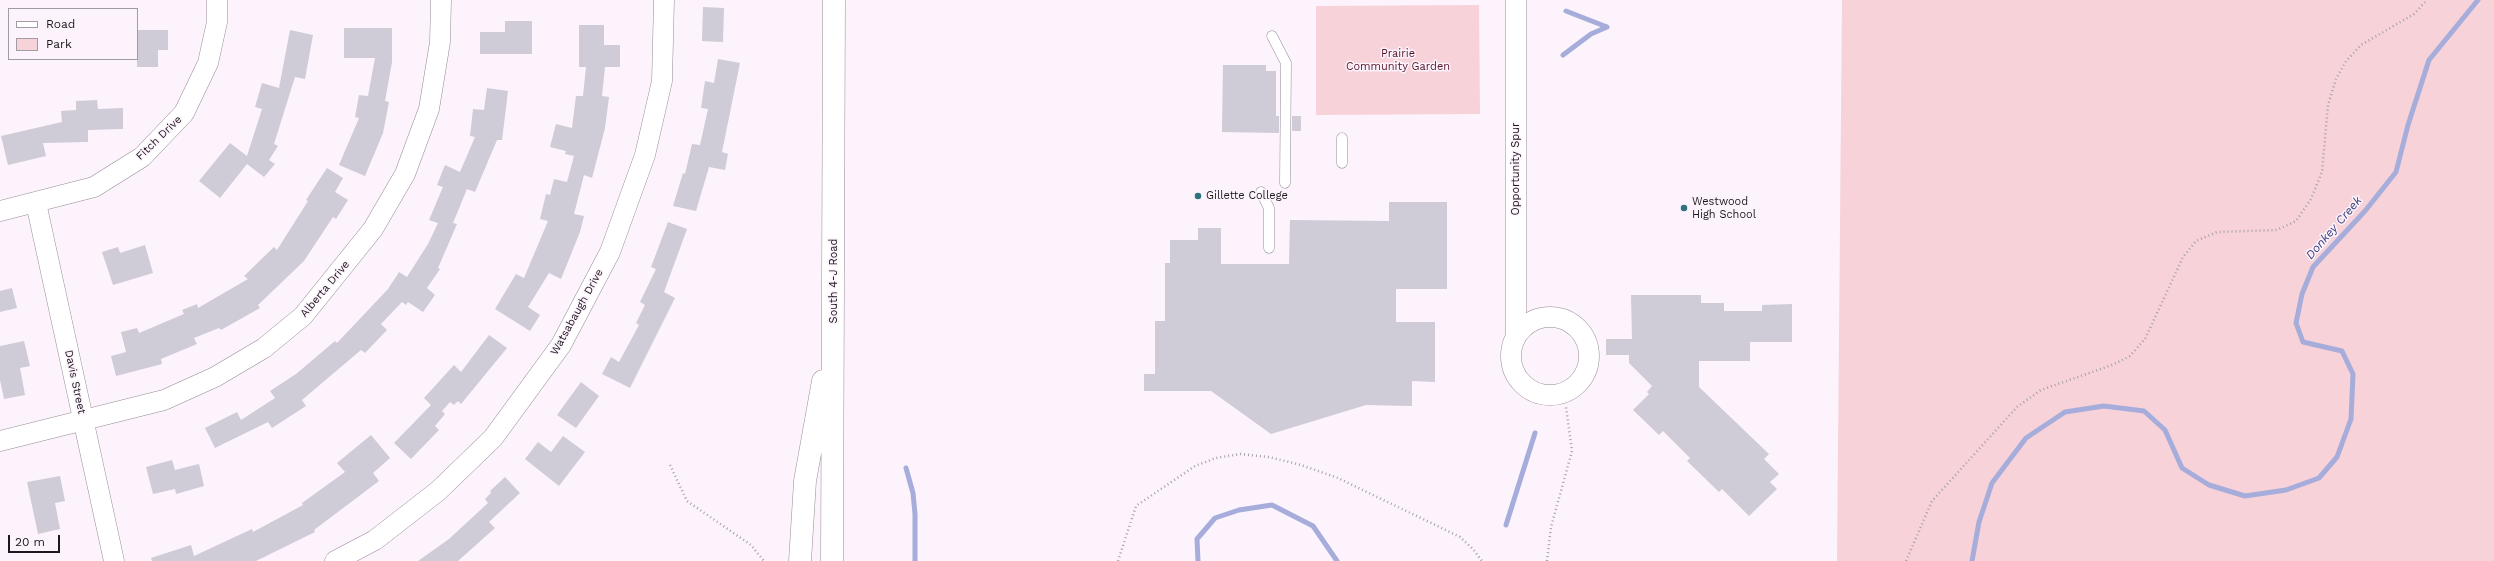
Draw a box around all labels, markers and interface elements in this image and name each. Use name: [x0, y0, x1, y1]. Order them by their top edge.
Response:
legend: [8, 8, 138, 60]
text: Road: [46, 17, 75, 31]
text: Park: [46, 37, 72, 51]
park label: Prairie Community Garden: [1346, 47, 1450, 73]
street label: Fitch Drive: [133, 113, 185, 163]
street label: Opportunity Spur: [1509, 122, 1523, 216]
place label: Gillette College: [1206, 189, 1288, 203]
marker: Gillette College: [1193, 191, 1203, 201]
water label: Donkey Creek: [2303, 194, 2365, 262]
place label: Westwood High School: [1692, 195, 1756, 221]
marker: Westwood High School: [1679, 203, 1689, 213]
street label: South 4-J Road: [827, 239, 841, 323]
street label: Alberta Drive: [297, 258, 353, 320]
street label: Watsabaugh Drive: [548, 267, 606, 357]
street label: Davis Street: [62, 349, 88, 415]
scale bar: [10, 527, 62, 553]
text: 20 m: [15, 535, 45, 549]

